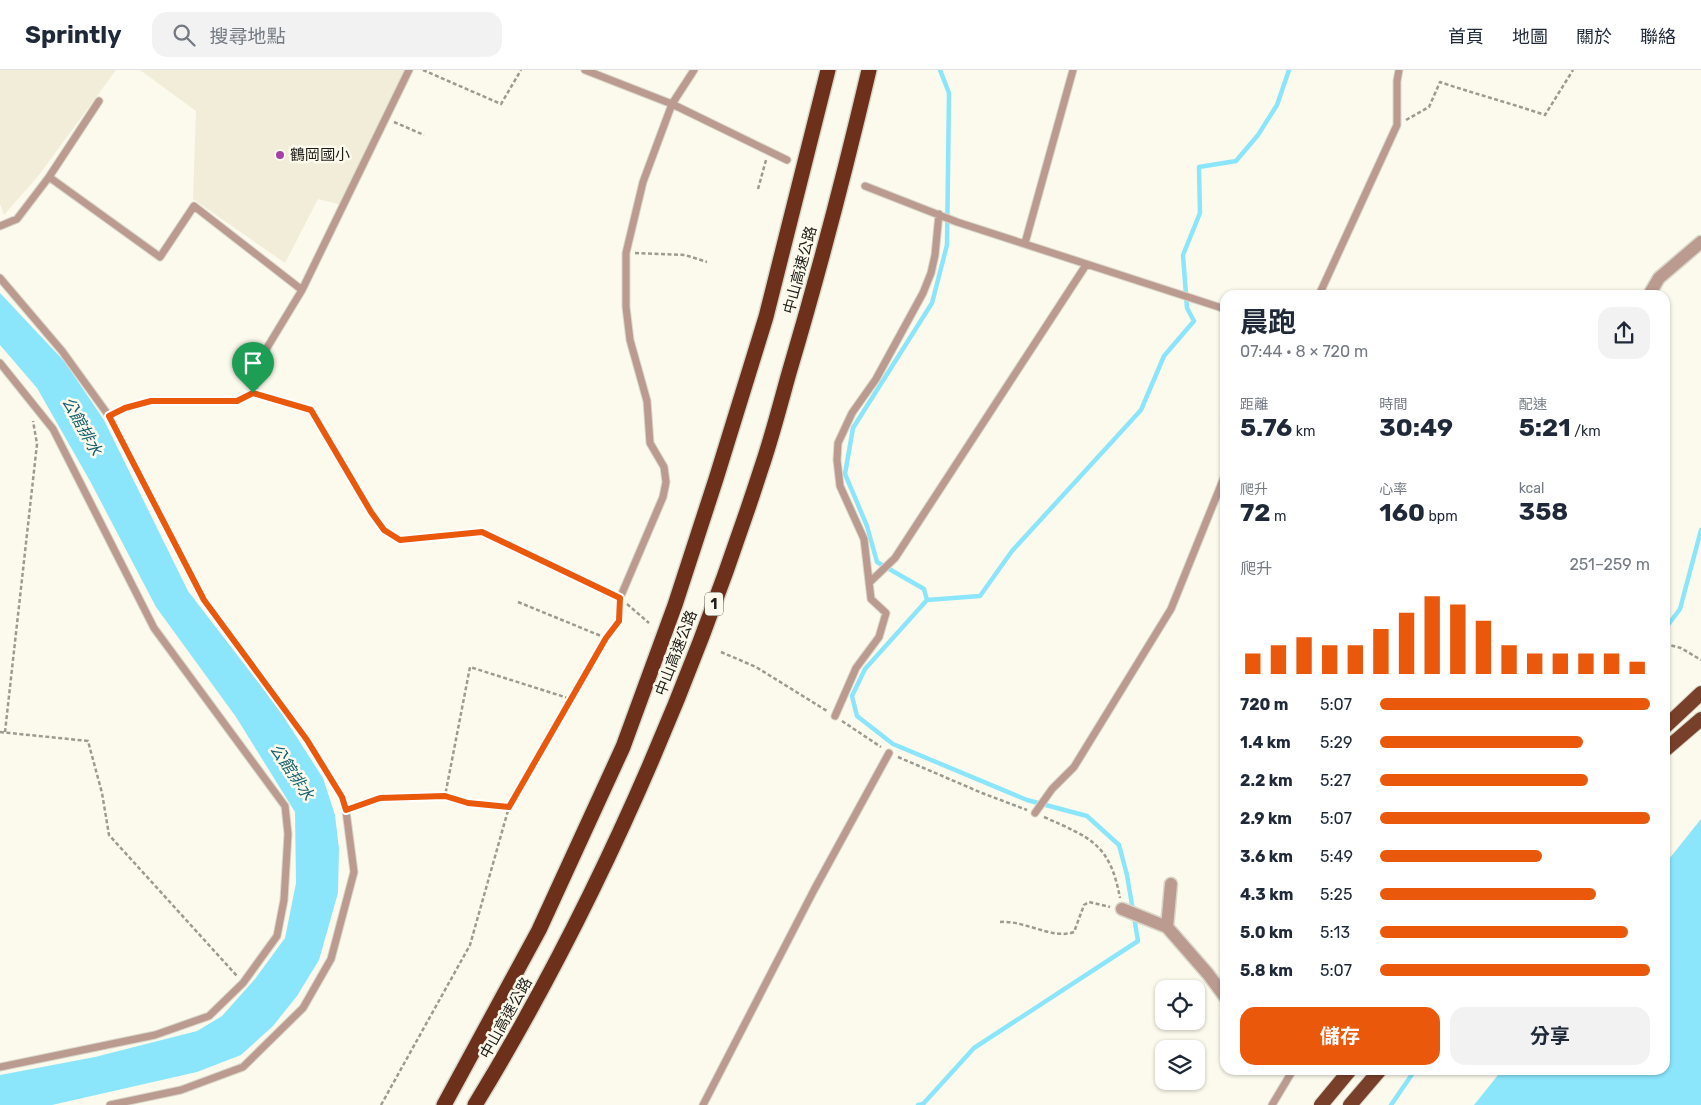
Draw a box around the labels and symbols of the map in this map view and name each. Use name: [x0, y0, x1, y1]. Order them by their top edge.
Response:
place label: 鶴岡國小: [290, 146, 350, 164]
marker: 鶴岡國小: [274, 149, 286, 161]
street label: 中山高速公路: [780, 224, 820, 316]
pin: [232, 342, 274, 393]
water label: 公館排水: [58, 393, 106, 459]
road number: 1: [705, 592, 723, 616]
street label: 中山高速公路: [651, 608, 701, 698]
water label: 公館排水: [266, 740, 318, 805]
street label: 中山高速公路: [476, 974, 536, 1062]

